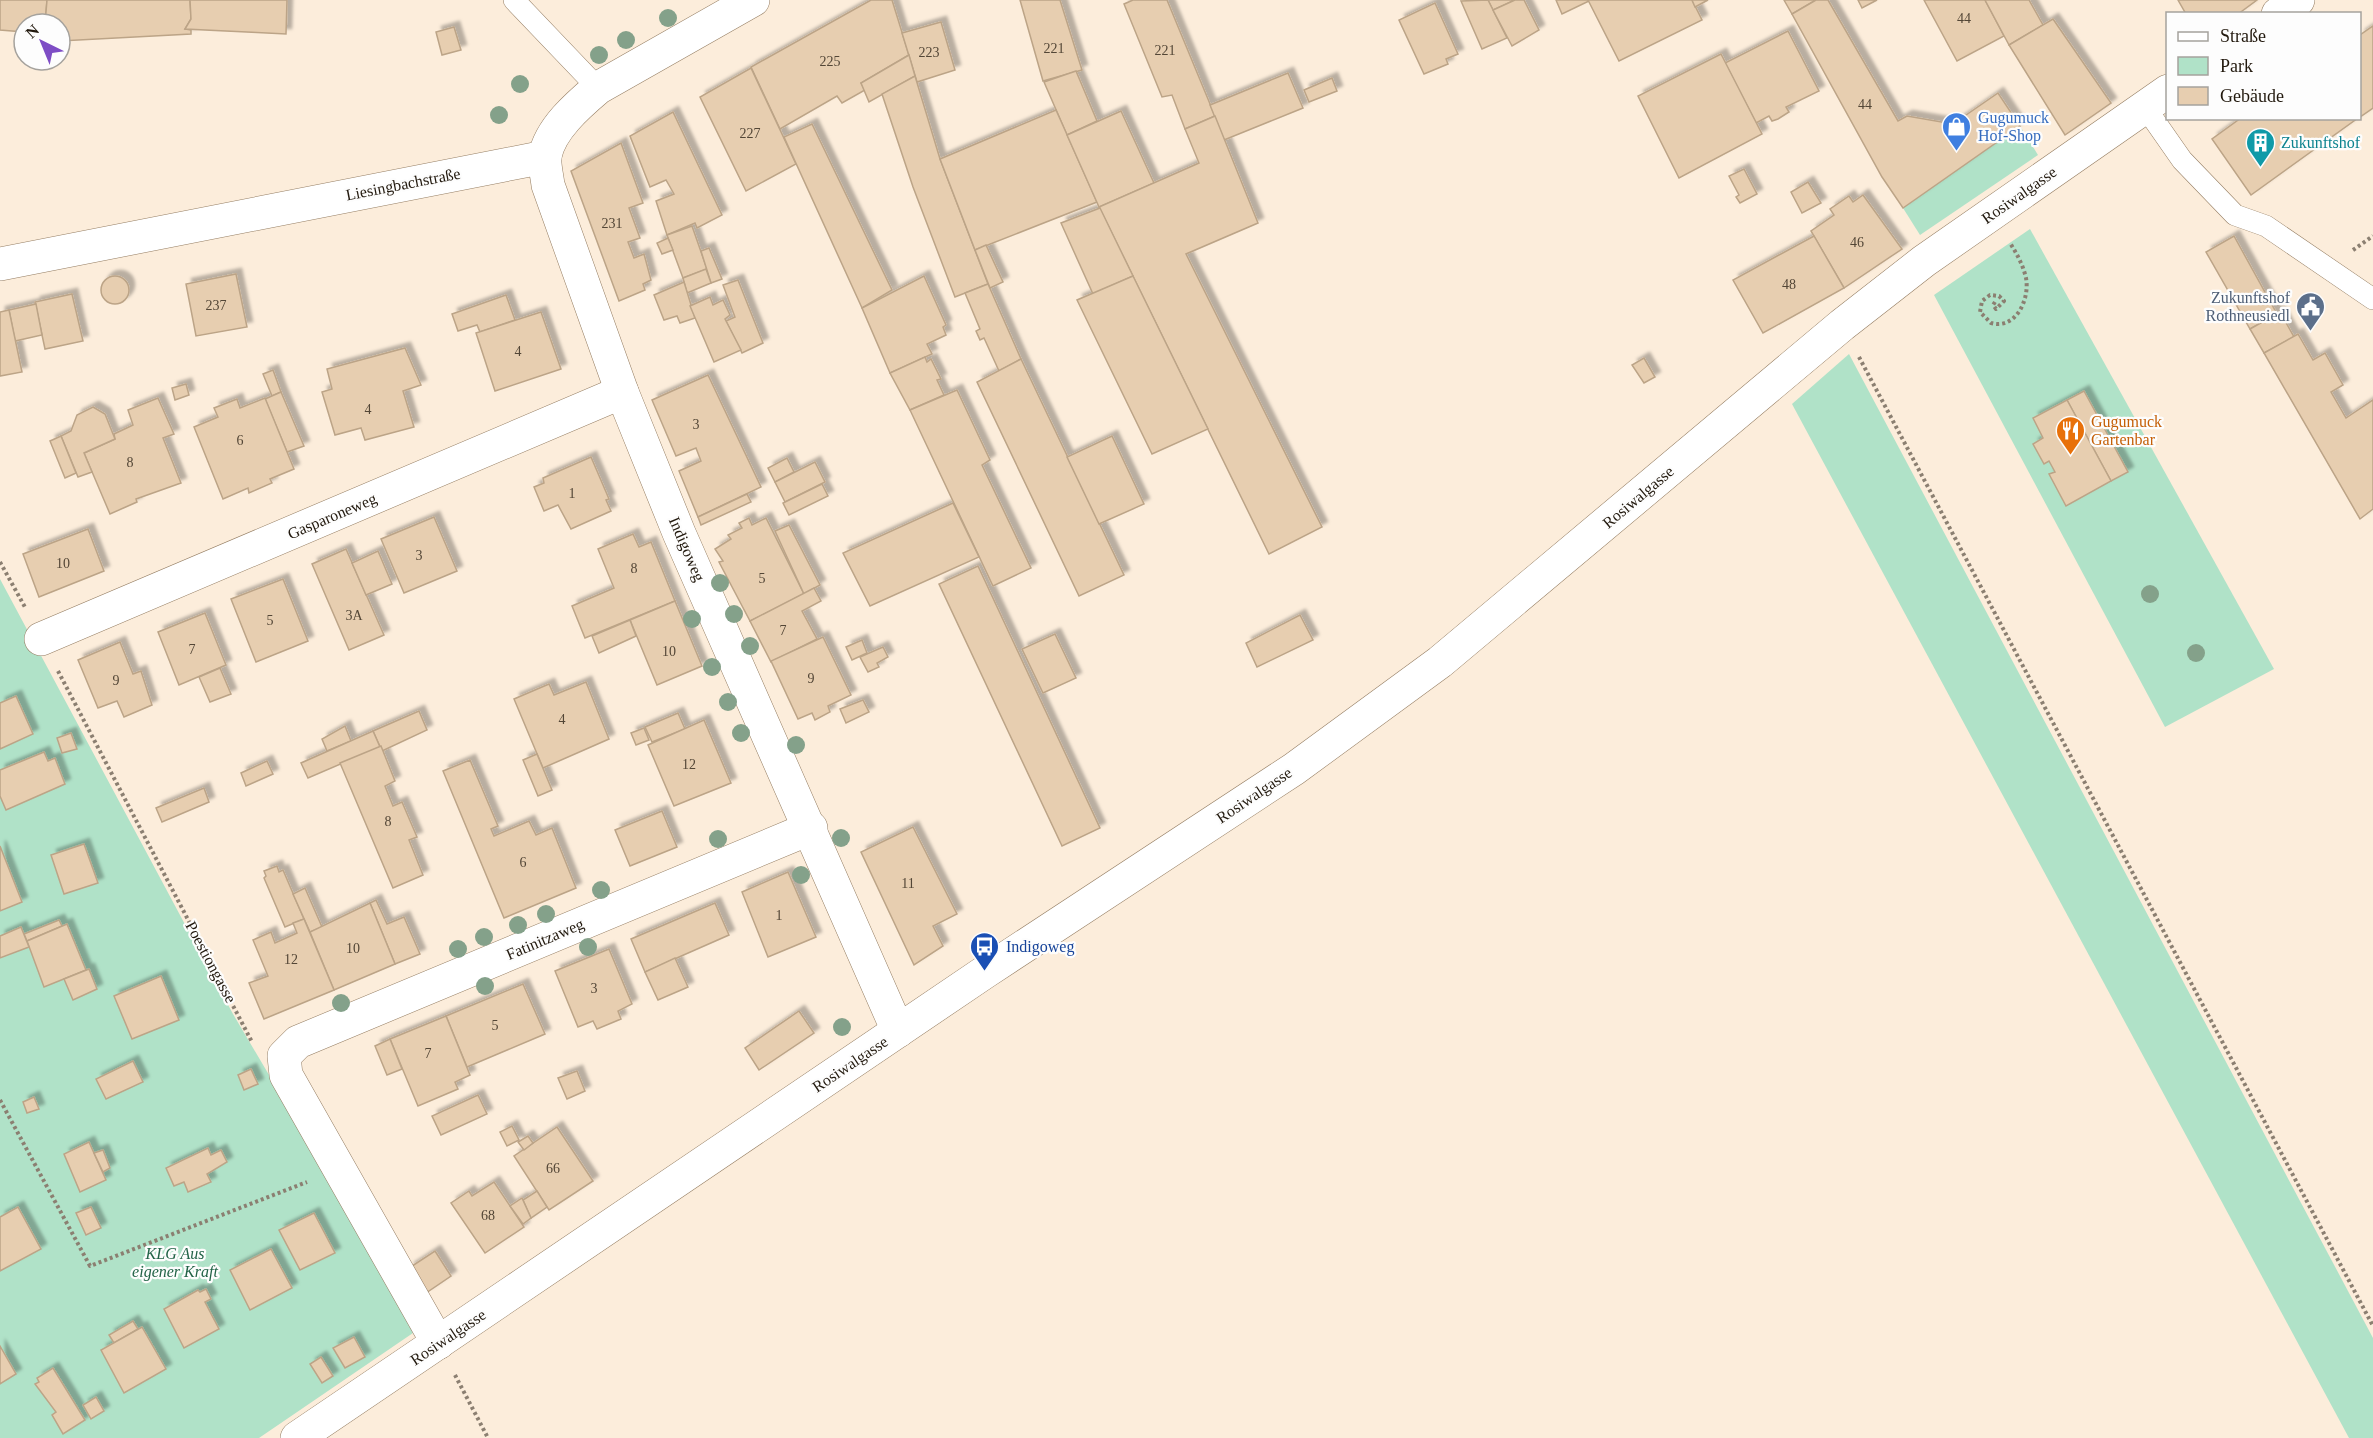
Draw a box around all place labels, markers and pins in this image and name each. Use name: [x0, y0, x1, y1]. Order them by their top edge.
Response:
place label: Gugumuck Hof-Shop: [1978, 109, 2049, 145]
shop icon: Gugumuck Hof-Shop: [1941, 110, 1973, 152]
building icon: Zukunftshof: [2244, 126, 2276, 168]
place label: Zukunftshof: [2281, 134, 2361, 151]
place label: Zukunftshof Rothneusiedl: [2206, 289, 2291, 324]
public building icon: Zukunftshof Rothneusiedl: [2295, 290, 2327, 332]
place label: Gugumuck Gartenbar: [2091, 413, 2162, 448]
restaurant icon: Gugumuck Gartenbar: [2054, 414, 2086, 456]
bus stop icon: Indigoweg: [969, 930, 1001, 972]
place label: Indigoweg: [1006, 938, 1074, 956]

